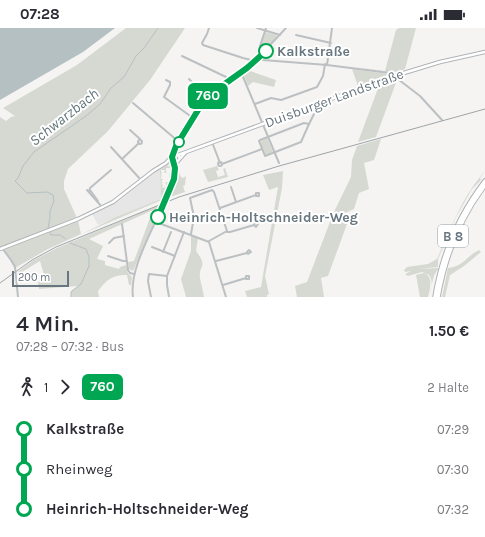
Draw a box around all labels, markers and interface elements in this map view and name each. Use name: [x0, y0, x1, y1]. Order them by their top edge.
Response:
text: 07:28: [20, 5, 60, 23]
marker: Kalkstraße: [258, 43, 274, 59]
place label: Kalkstraße: [277, 43, 350, 60]
street label: Duisburger Landstraße: [262, 65, 406, 132]
line badge: 760: [185, 83, 231, 109]
water label: Schwarzbach: [26, 84, 102, 150]
text: 760: [196, 87, 220, 104]
unlabelled marker: [173, 136, 185, 148]
marker: Heinrich-Holtschneider-Weg: [150, 209, 166, 225]
place label: Heinrich-Holtschneider-Weg: [169, 209, 358, 226]
road number: B 8: [438, 225, 468, 247]
scale bar: [12, 269, 69, 288]
text: 200 m: [18, 271, 50, 284]
text: 4 Min.: [16, 311, 79, 337]
text: 1.50 €: [429, 322, 469, 340]
text: 07:28 – 07:32 · Bus: [16, 339, 124, 354]
icon: walk: [16, 376, 38, 398]
icon: forward: [54, 376, 76, 398]
text: 760: [90, 378, 115, 395]
text: 1: [44, 380, 48, 395]
text: 2 Halte: [427, 380, 469, 395]
text: Kalkstraße: [46, 420, 124, 438]
text: 07:29: [437, 422, 469, 437]
text: Rheinweg: [46, 460, 113, 478]
text: 07:30: [437, 462, 469, 477]
text: Heinrich-Holtschneider-Weg: [46, 500, 248, 518]
text: 07:32: [437, 502, 469, 517]

